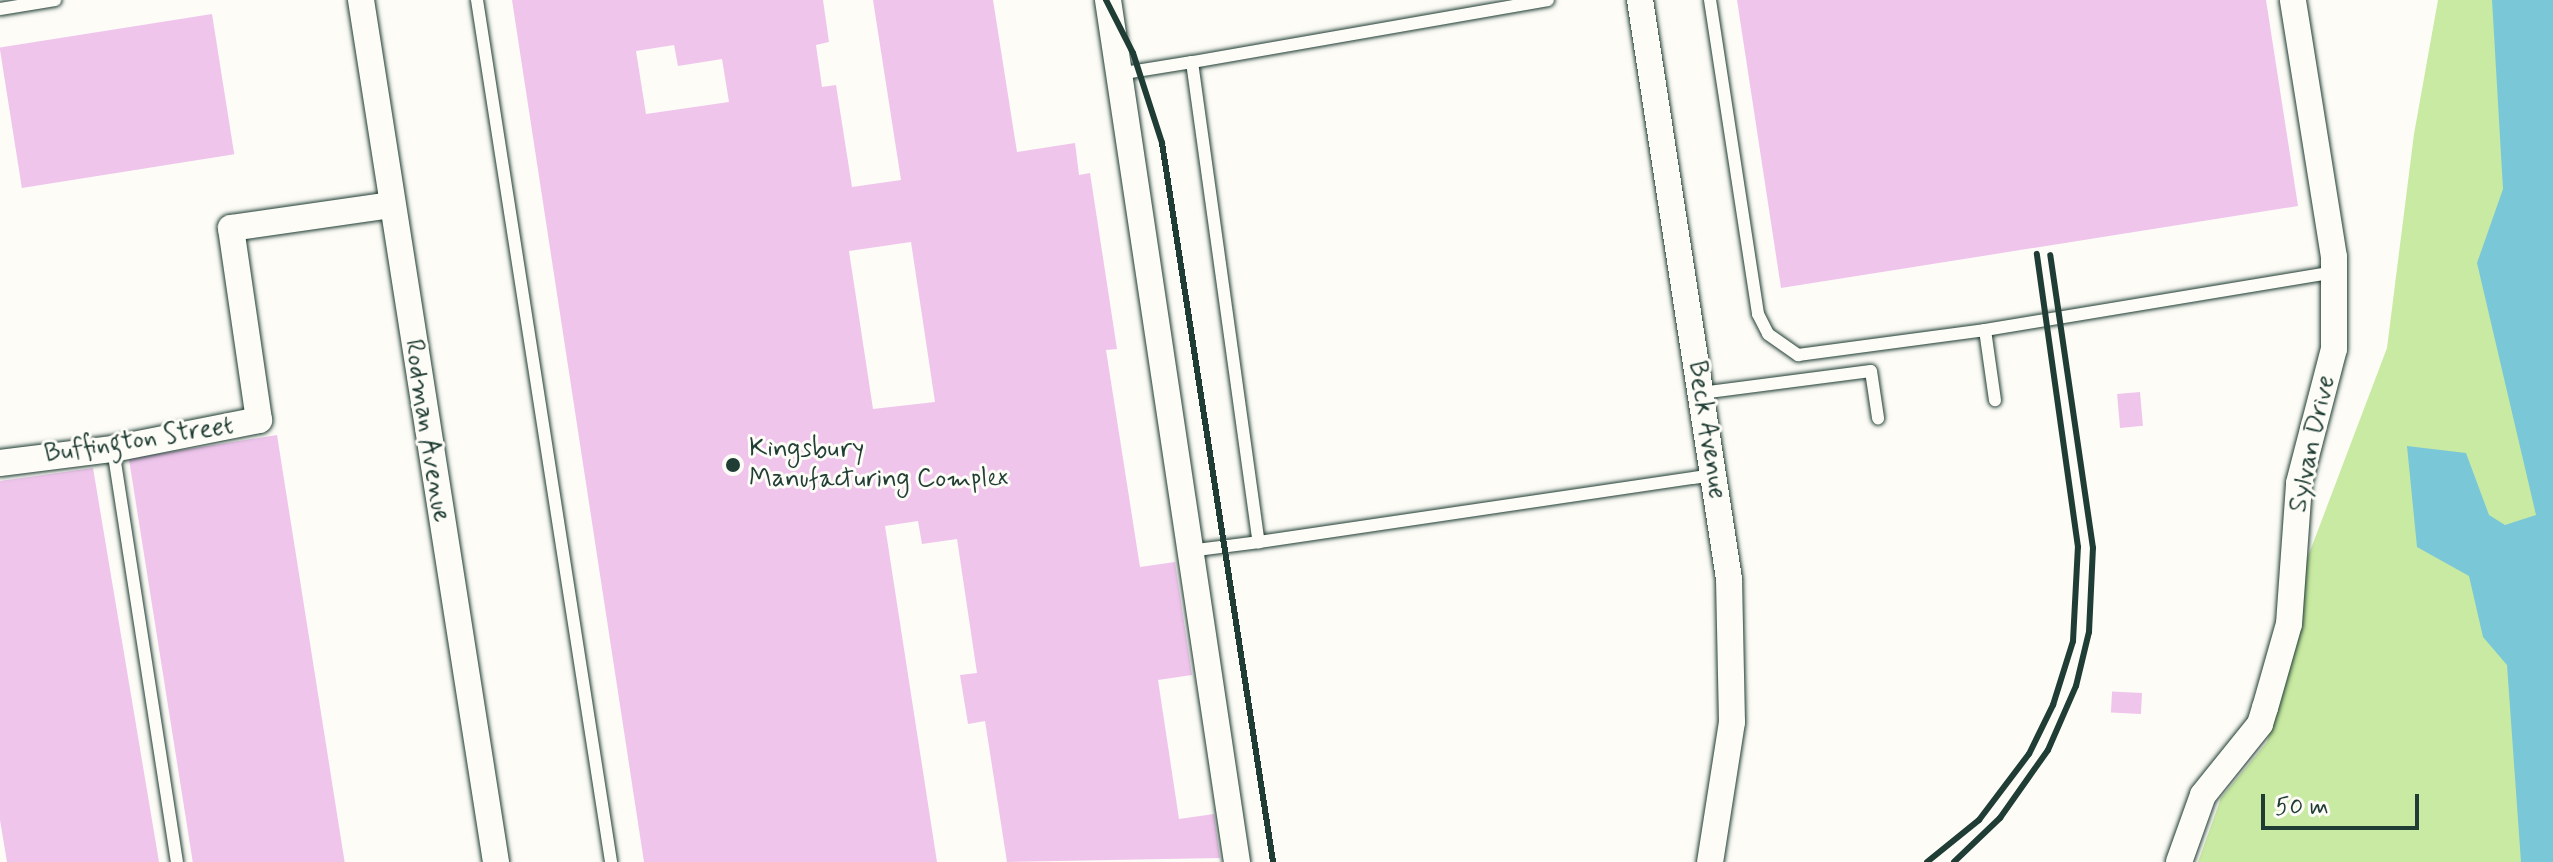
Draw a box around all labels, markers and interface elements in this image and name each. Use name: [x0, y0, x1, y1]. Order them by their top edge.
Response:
street label: Rodman Avenue: [396, 339, 456, 523]
street label: Beck Avenue: [1679, 357, 1733, 503]
street label: Sylvan Drive: [2283, 374, 2343, 514]
street label: Buffington Street: [40, 410, 238, 472]
place label: Kingsbury Manufacturing Complex: [749, 434, 1008, 496]
marker: Kingsbury Manufacturing Complex: [724, 456, 742, 474]
scale bar: [2265, 778, 2423, 828]
text: 50 m: [2275, 792, 2329, 823]

